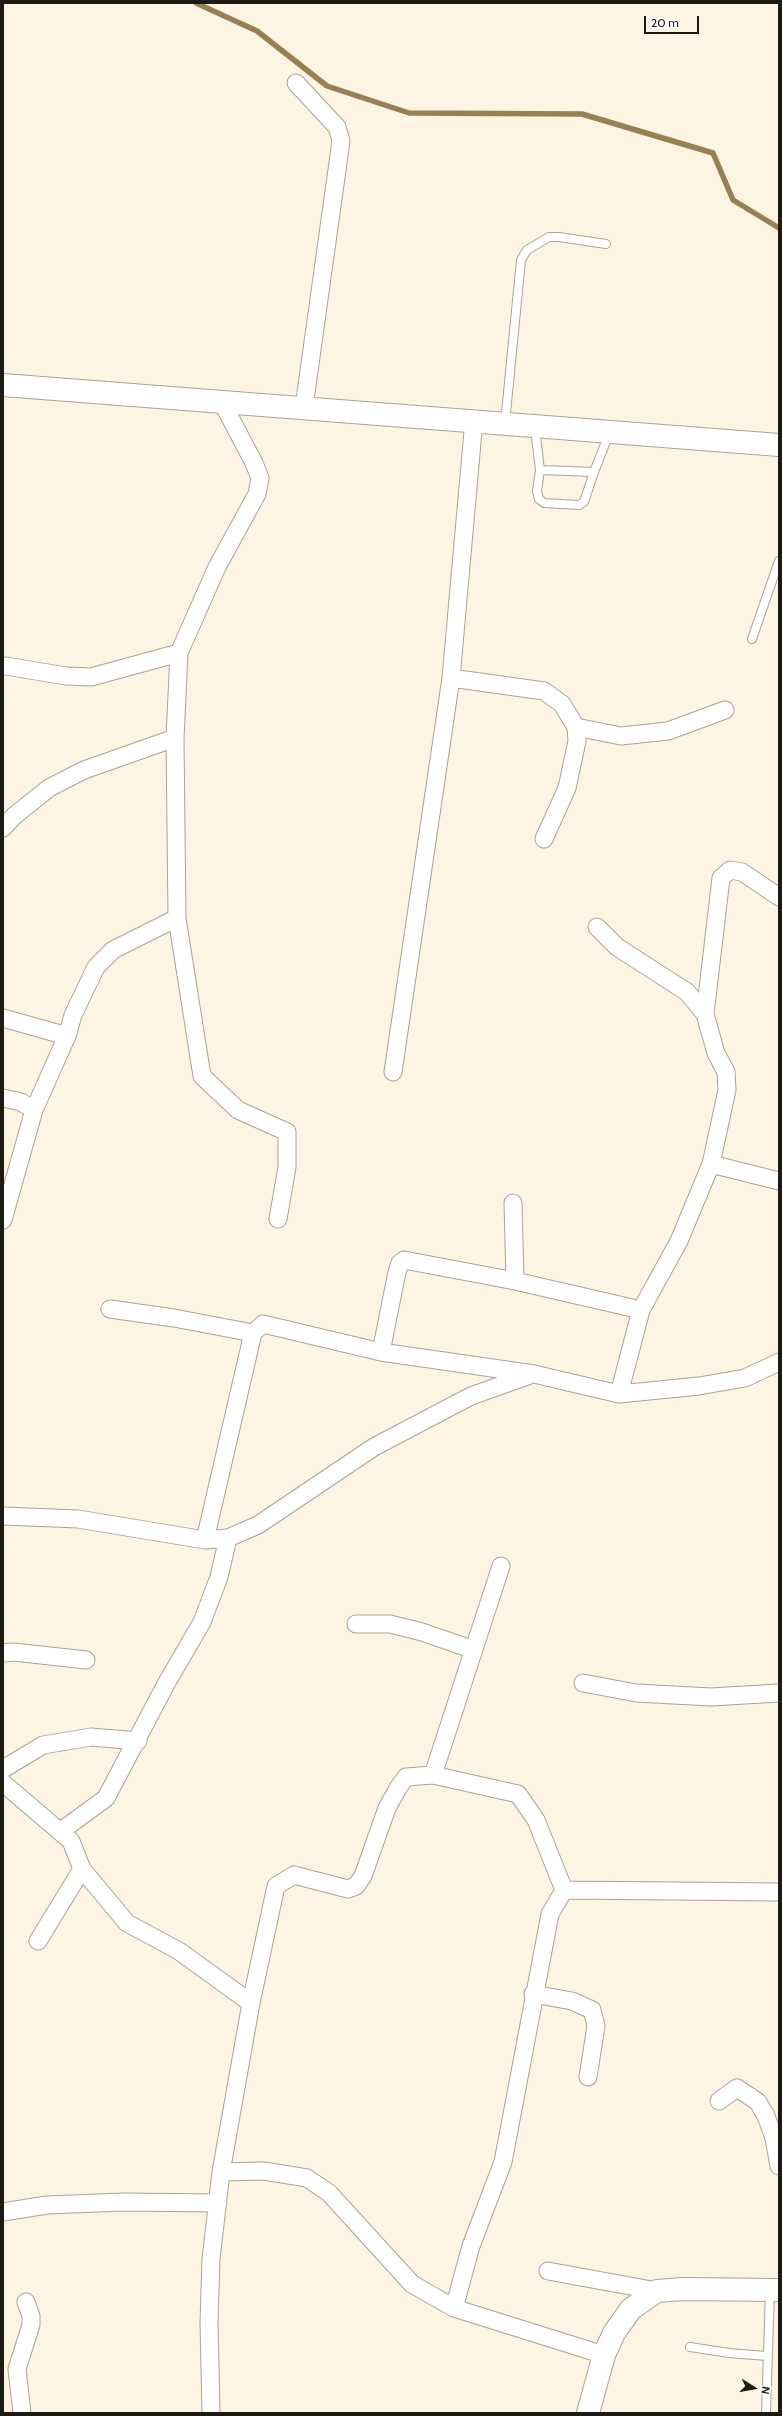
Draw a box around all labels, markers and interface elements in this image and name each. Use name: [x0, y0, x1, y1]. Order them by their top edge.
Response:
scale bar: [646, 8, 701, 34]
text: 20 m: [651, 15, 679, 30]
north arrow: [734, 2368, 774, 2408]
text: N: [758, 2385, 773, 2395]

